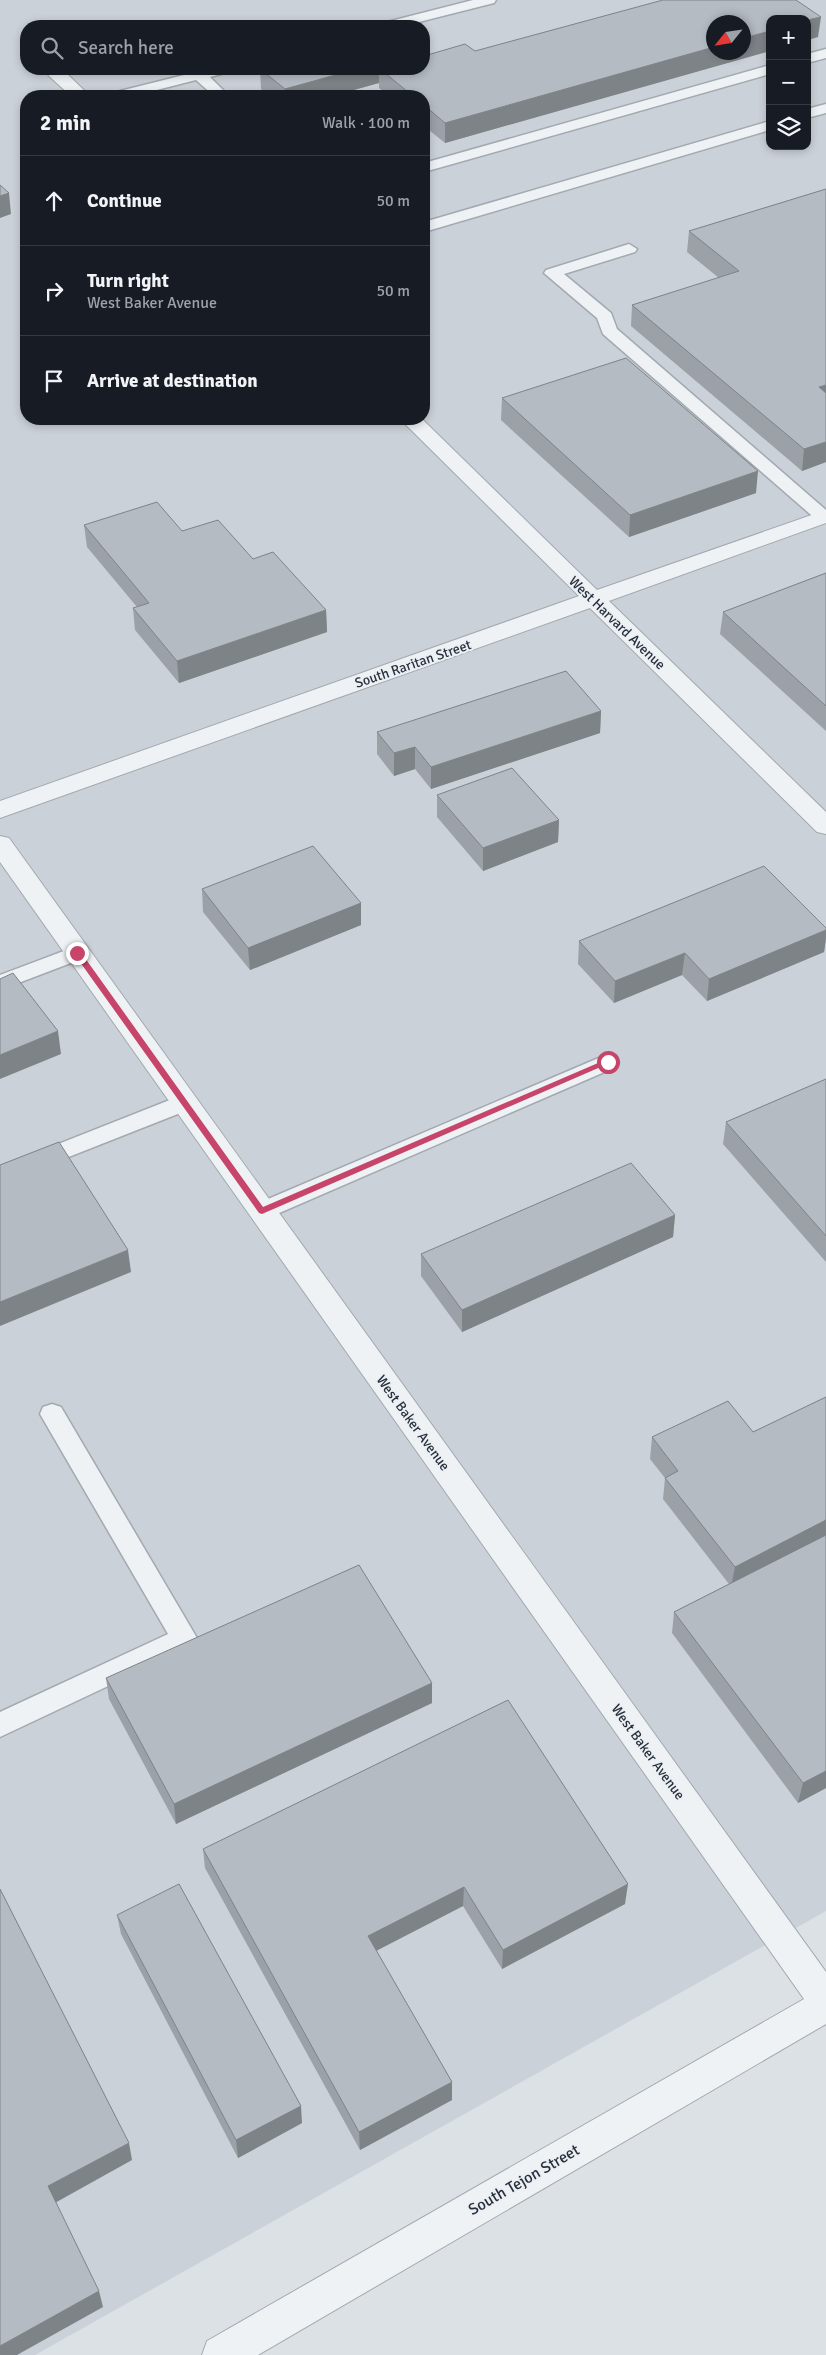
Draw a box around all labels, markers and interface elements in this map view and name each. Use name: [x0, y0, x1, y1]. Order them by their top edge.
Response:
north arrow: [706, 15, 751, 60]
map controls: [766, 15, 811, 150]
button: +: [766, 15, 811, 60]
search box: [20, 20, 430, 75]
icon: search: [38, 34, 66, 62]
text: Search here: [78, 36, 174, 60]
button: −: [766, 60, 811, 105]
button: layers: [766, 105, 811, 150]
text: 2 min: [40, 110, 91, 136]
text: Walk · 100 m: [322, 113, 410, 133]
icon: ahead: [40, 187, 68, 215]
text: Continue: [87, 189, 162, 213]
text: 50 m: [376, 191, 410, 211]
text: Turn right: [87, 269, 169, 293]
icon: right: [40, 277, 68, 305]
text: 50 m: [376, 281, 410, 301]
text: West Baker Avenue: [87, 293, 217, 313]
icon: arrive: [40, 367, 68, 395]
text: Arrive at destination: [87, 369, 258, 393]
street label: West Harvard Avenue: [565, 573, 669, 673]
street label: South Raritan Street: [353, 636, 474, 692]
route end: [66, 942, 89, 965]
route start: [597, 1051, 620, 1074]
street label: West Baker Avenue: [373, 1372, 453, 1474]
street label: West Baker Avenue: [608, 1701, 688, 1803]
street label: South Tejon Street: [465, 2140, 583, 2220]

